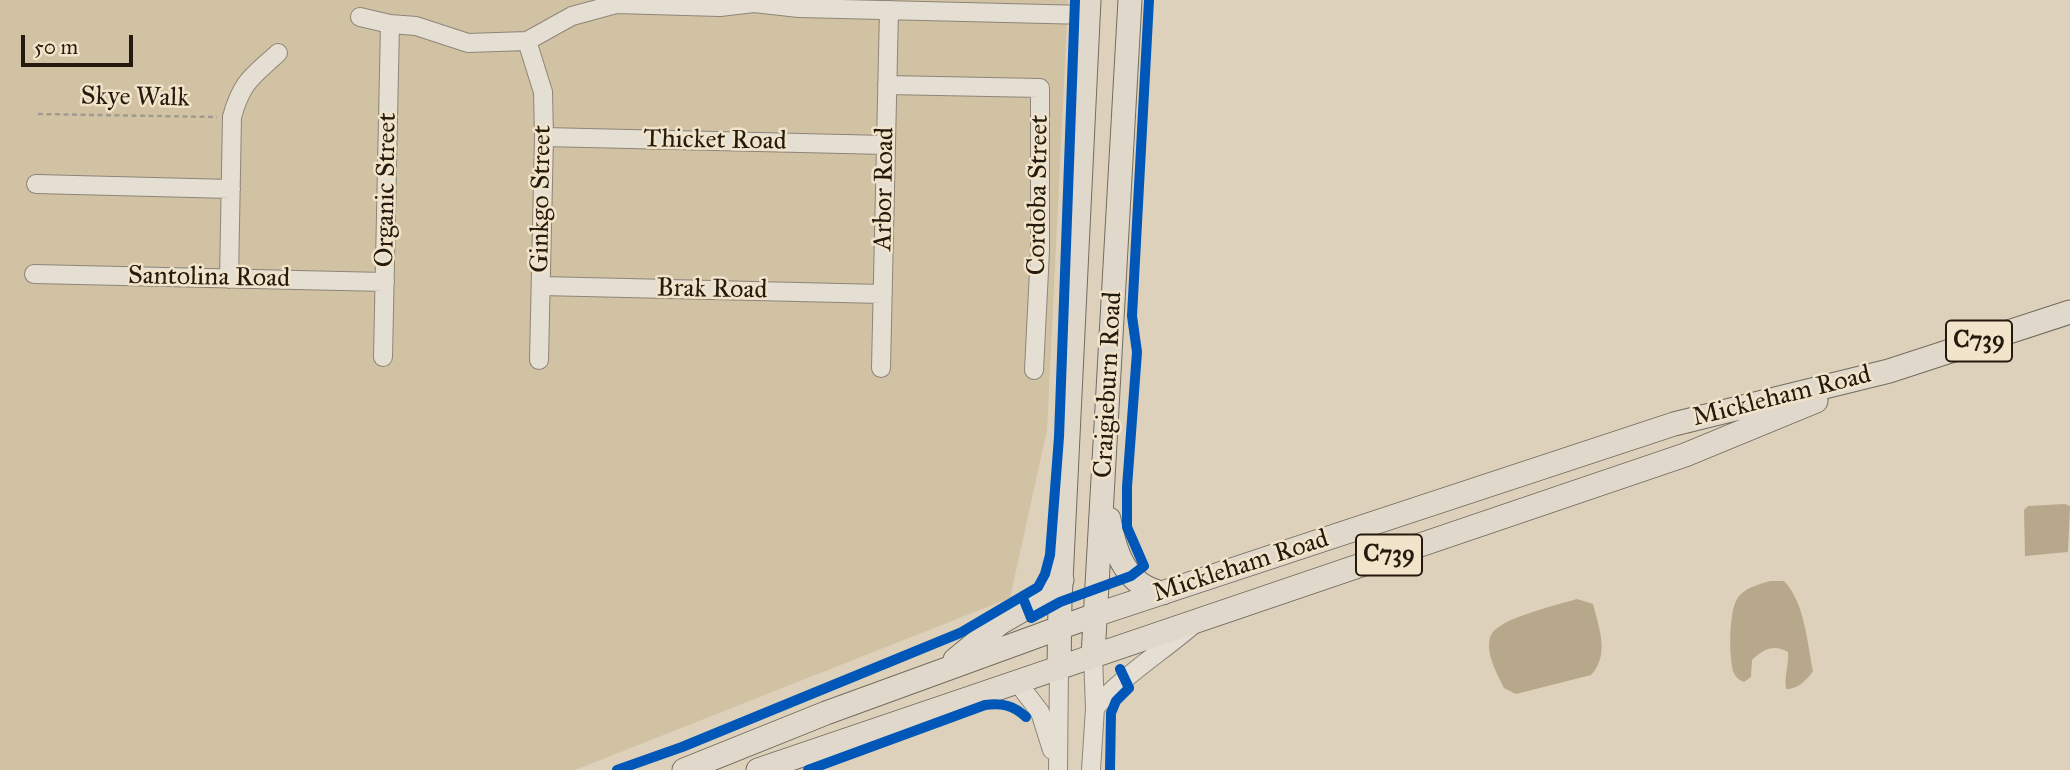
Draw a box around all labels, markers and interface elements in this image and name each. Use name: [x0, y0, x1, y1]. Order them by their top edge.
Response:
scale bar: [24, 21, 136, 65]
text: 50 m: [34, 34, 78, 60]
street label: Skye Walk: [80, 81, 190, 115]
street label: Organic Street: [370, 112, 404, 268]
street label: Cordoba Street: [1022, 114, 1056, 276]
street label: Thicket Road: [643, 124, 787, 158]
street label: Ginkgo Street: [525, 125, 559, 273]
street label: Arbor Road: [868, 127, 902, 251]
street label: Santolina Road: [127, 261, 291, 295]
street label: Brak Road: [656, 273, 768, 307]
street label: Craigieburn Road: [1089, 291, 1129, 479]
road number: C739: [1946, 320, 2012, 362]
street label: Mickleham Road: [1690, 360, 1874, 434]
street label: Mickleham Road: [1149, 524, 1333, 610]
road number: C739: [1356, 534, 1422, 576]

